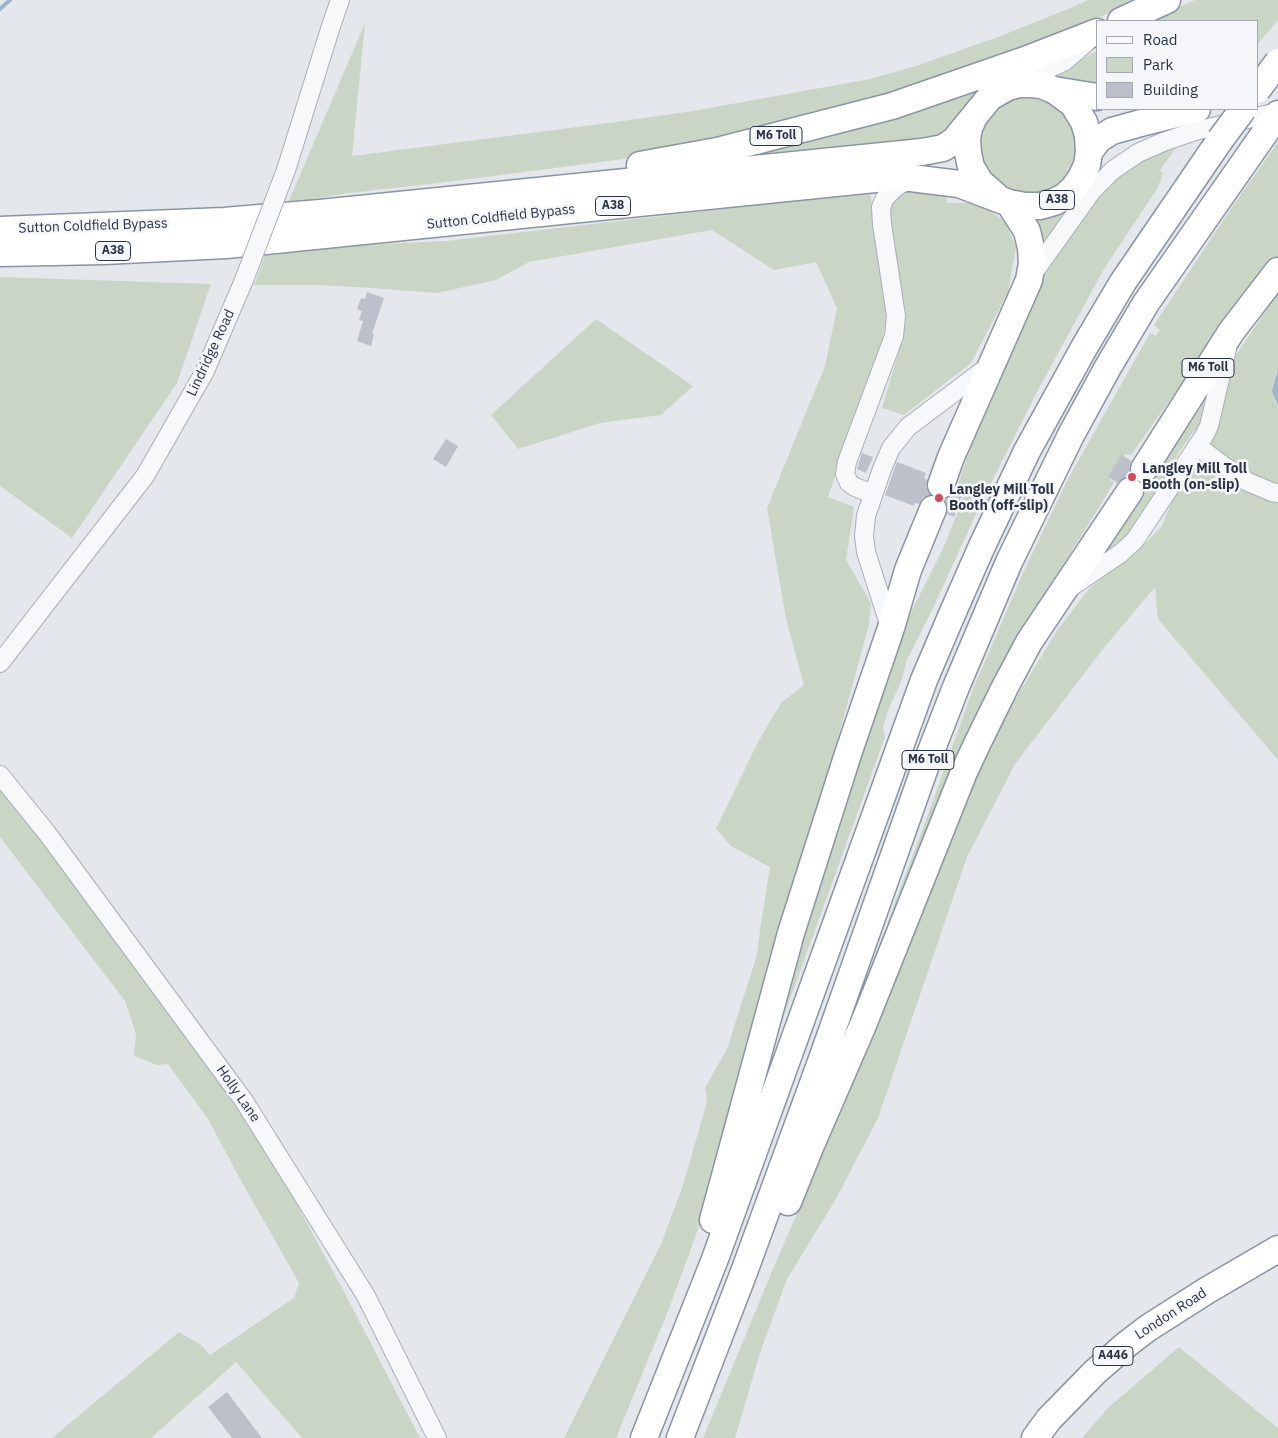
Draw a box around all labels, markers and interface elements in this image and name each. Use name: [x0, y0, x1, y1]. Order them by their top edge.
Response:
legend: [1096, 20, 1258, 110]
text: Road: [1143, 30, 1178, 49]
text: Park: [1143, 55, 1173, 74]
text: Building: [1143, 80, 1198, 99]
road number: M6 Toll: [750, 126, 802, 146]
road number: A38: [1040, 190, 1074, 210]
road number: A38: [596, 197, 630, 216]
street label: Sutton Coldfield Bypass: [426, 201, 576, 233]
street label: Sutton Coldfield Bypass: [18, 215, 168, 237]
road number: A38: [96, 242, 130, 260]
street label: Lindridge Road: [184, 307, 238, 399]
road number: M6 Toll: [1182, 358, 1234, 378]
place label: Langley Mill Toll Booth (on-slip): [1142, 461, 1247, 494]
marker: Langley Mill Toll Booth (on-slip): [1126, 471, 1138, 483]
place label: Langley Mill Toll Booth (off-slip): [949, 482, 1054, 514]
marker: Langley Mill Toll Booth (off-slip): [933, 492, 945, 504]
road number: M6 Toll: [902, 750, 954, 770]
street label: Holly Lane: [212, 1062, 264, 1126]
street label: London Road: [1132, 1285, 1210, 1343]
road number: A446: [1093, 1346, 1133, 1365]

